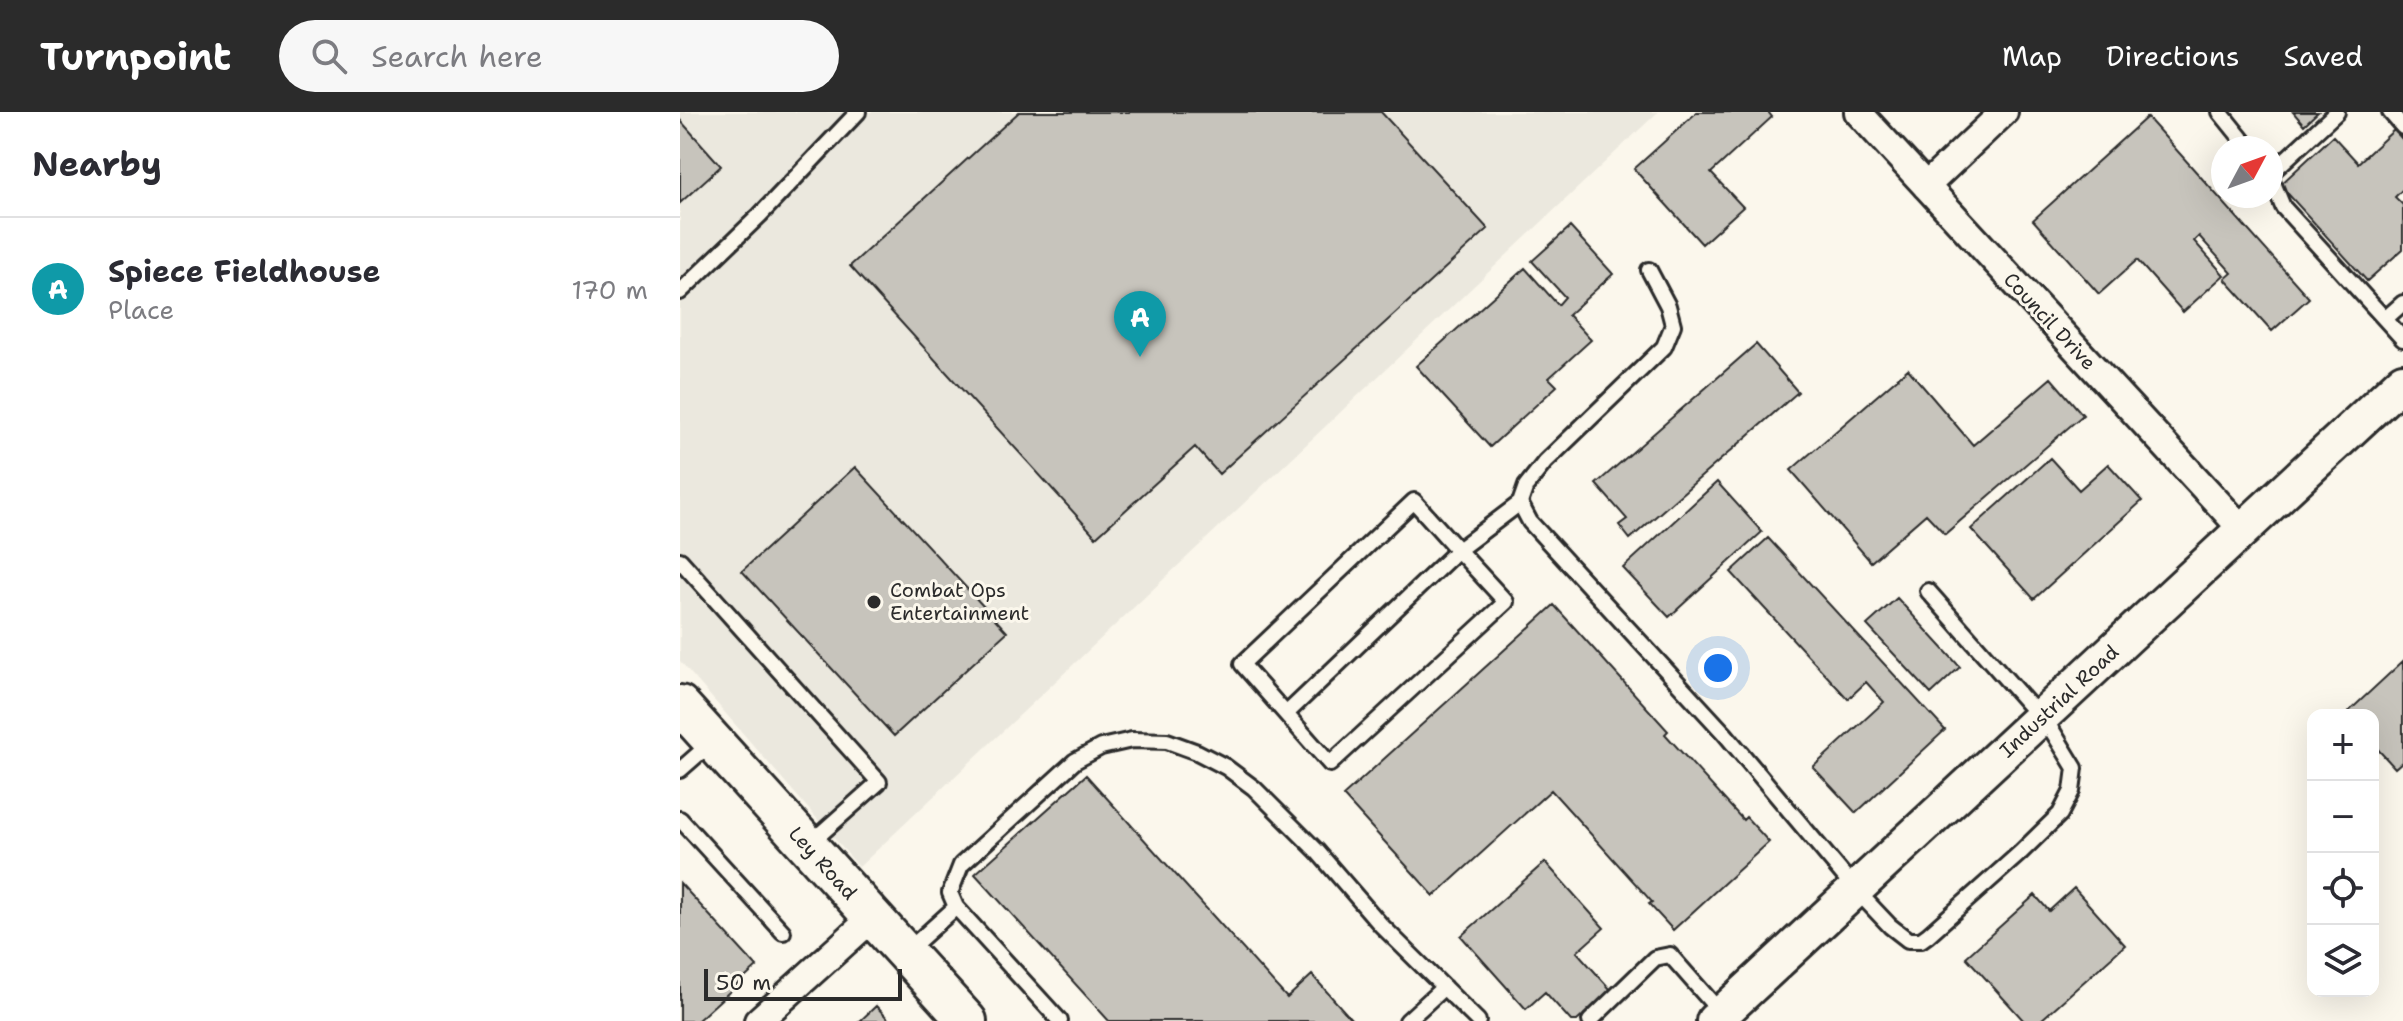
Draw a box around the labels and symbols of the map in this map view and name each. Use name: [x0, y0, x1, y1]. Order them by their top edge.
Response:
north arrow: [2211, 136, 2283, 208]
street label: Council Drive: [1998, 267, 2102, 375]
pin: A: [1114, 291, 1166, 357]
place label: Combat Ops Entertainment: [890, 577, 1029, 626]
marker: Combat Ops Entertainment: [865, 593, 883, 611]
street label: Industrial Road: [1994, 639, 2124, 763]
your location: [1698, 648, 1738, 688]
street label: Ley Road: [783, 821, 863, 905]
scale bar: [704, 965, 902, 1001]

